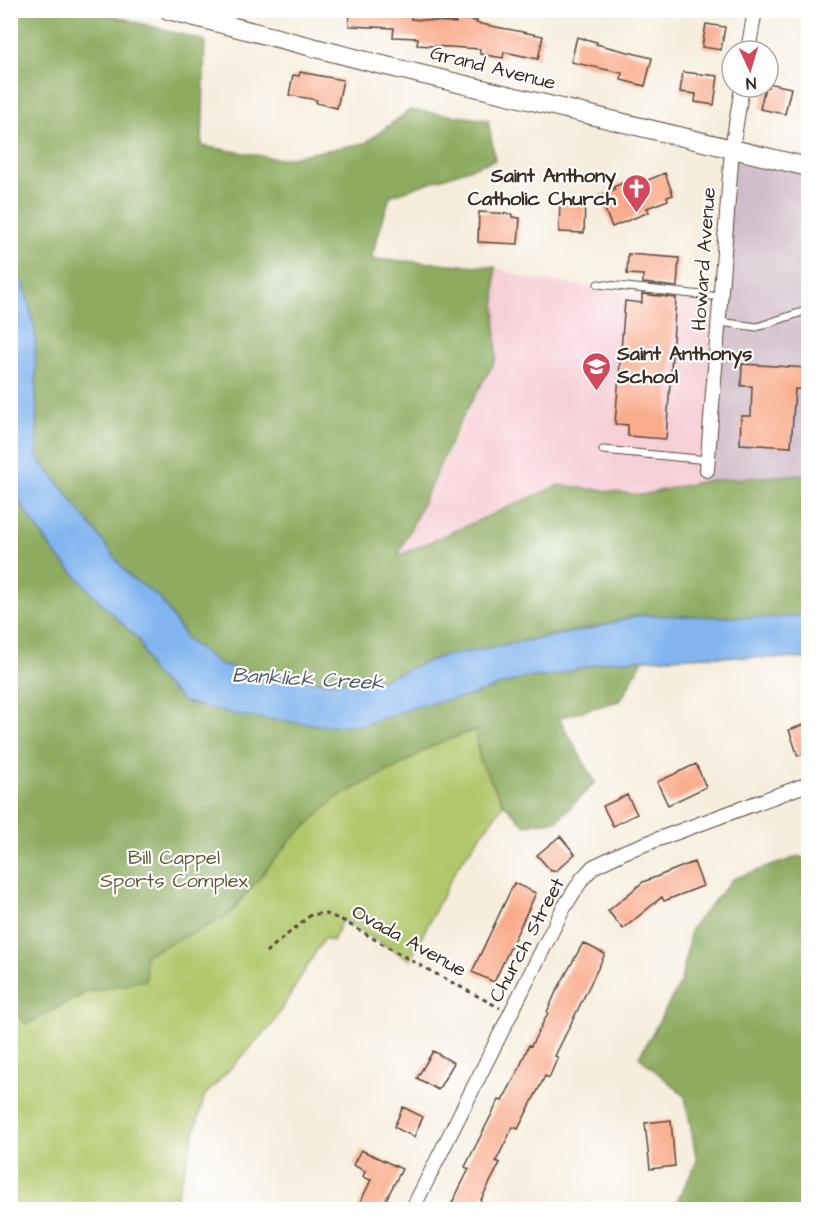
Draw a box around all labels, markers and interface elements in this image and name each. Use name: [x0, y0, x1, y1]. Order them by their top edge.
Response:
street label: Grand Avenue: [427, 39, 559, 97]
north arrow: [720, 39, 780, 99]
text: N: [745, 72, 757, 94]
place label: Saint Anthony Catholic Church: [468, 162, 617, 213]
church icon: Saint Anthony Catholic Church: [621, 172, 653, 214]
street label: Howard Avenue: [685, 186, 723, 332]
place label: Saint Anthonys School: [616, 340, 752, 391]
school or university icon: Saint Anthonys School: [580, 350, 612, 392]
water label: Banklick Creek: [231, 661, 386, 698]
park label: Bill Cappel Sports Complex: [100, 844, 249, 895]
street label: Church Street: [482, 873, 572, 1007]
street label: Ovada Avenue: [347, 898, 472, 984]

